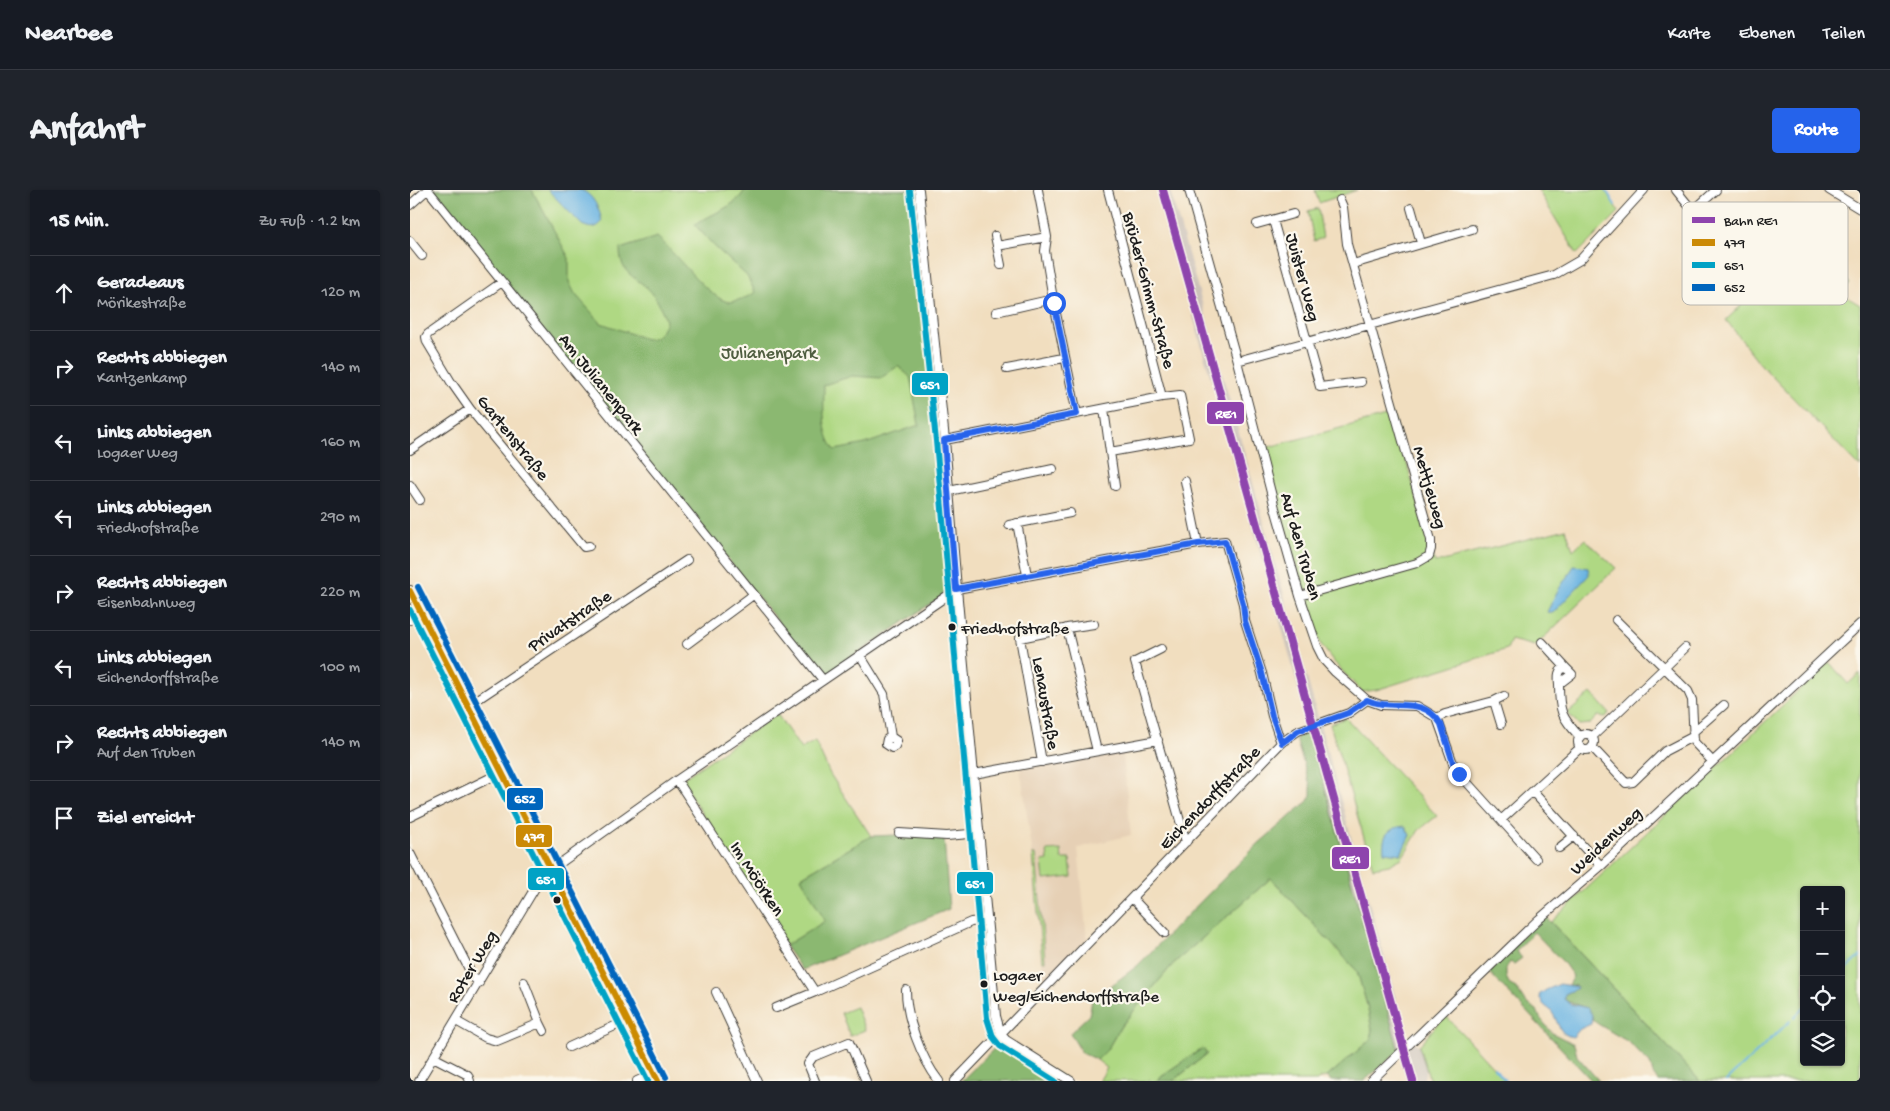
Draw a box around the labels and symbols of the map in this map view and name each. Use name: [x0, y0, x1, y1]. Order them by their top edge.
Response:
legend: [1682, 202, 1848, 305]
street label: Brüder-Grimm-Straße: [1116, 209, 1179, 372]
text: Bahn RE1: [1723, 214, 1778, 231]
street label: Juister Weg: [1280, 231, 1323, 324]
text: 479: [1724, 236, 1745, 253]
text: 651: [1724, 259, 1744, 276]
text: 652: [1724, 281, 1745, 298]
route start: [1043, 292, 1066, 315]
street label: Am Julianenpark: [553, 330, 648, 441]
park label: Julianenpark: [721, 344, 819, 365]
line badge: 651: [911, 372, 949, 396]
text: 651: [920, 378, 940, 395]
street label: Gartenstraße: [471, 392, 553, 486]
line badge: RE1: [1206, 401, 1245, 425]
text: RE1: [1214, 407, 1237, 424]
street label: Mettjeweg: [1407, 444, 1450, 531]
street label: Auf den Truben: [1274, 491, 1325, 603]
street label: Privatstraße: [524, 586, 617, 658]
place label: Friedhofstraße: [960, 620, 1069, 640]
marker: Friedhofstraße: [947, 622, 957, 632]
street label: Lenaustraße: [1026, 656, 1063, 752]
street label: Eichendorffstraße: [1156, 742, 1266, 855]
route end: [1448, 763, 1471, 786]
line badge: 652: [506, 787, 544, 811]
text: 652: [514, 792, 536, 809]
street label: Weidenweg: [1566, 803, 1647, 880]
line badge: 479: [515, 824, 553, 848]
text: 479: [523, 830, 544, 847]
street label: Im Möörken: [724, 838, 788, 921]
line badge: RE1: [1331, 846, 1370, 870]
text: RE1: [1338, 852, 1361, 869]
line badge: 651: [527, 867, 565, 891]
line badge: 651: [956, 871, 994, 895]
text: 651: [536, 873, 556, 890]
text: 651: [965, 877, 985, 894]
unlabelled marker: [552, 895, 562, 905]
street label: Roter Weg: [443, 927, 503, 1007]
place label: Logaer Weg/Eichendorffstraße: [993, 967, 1159, 1008]
marker: Logaer Weg/Eichendorffstraße: [979, 979, 989, 989]

